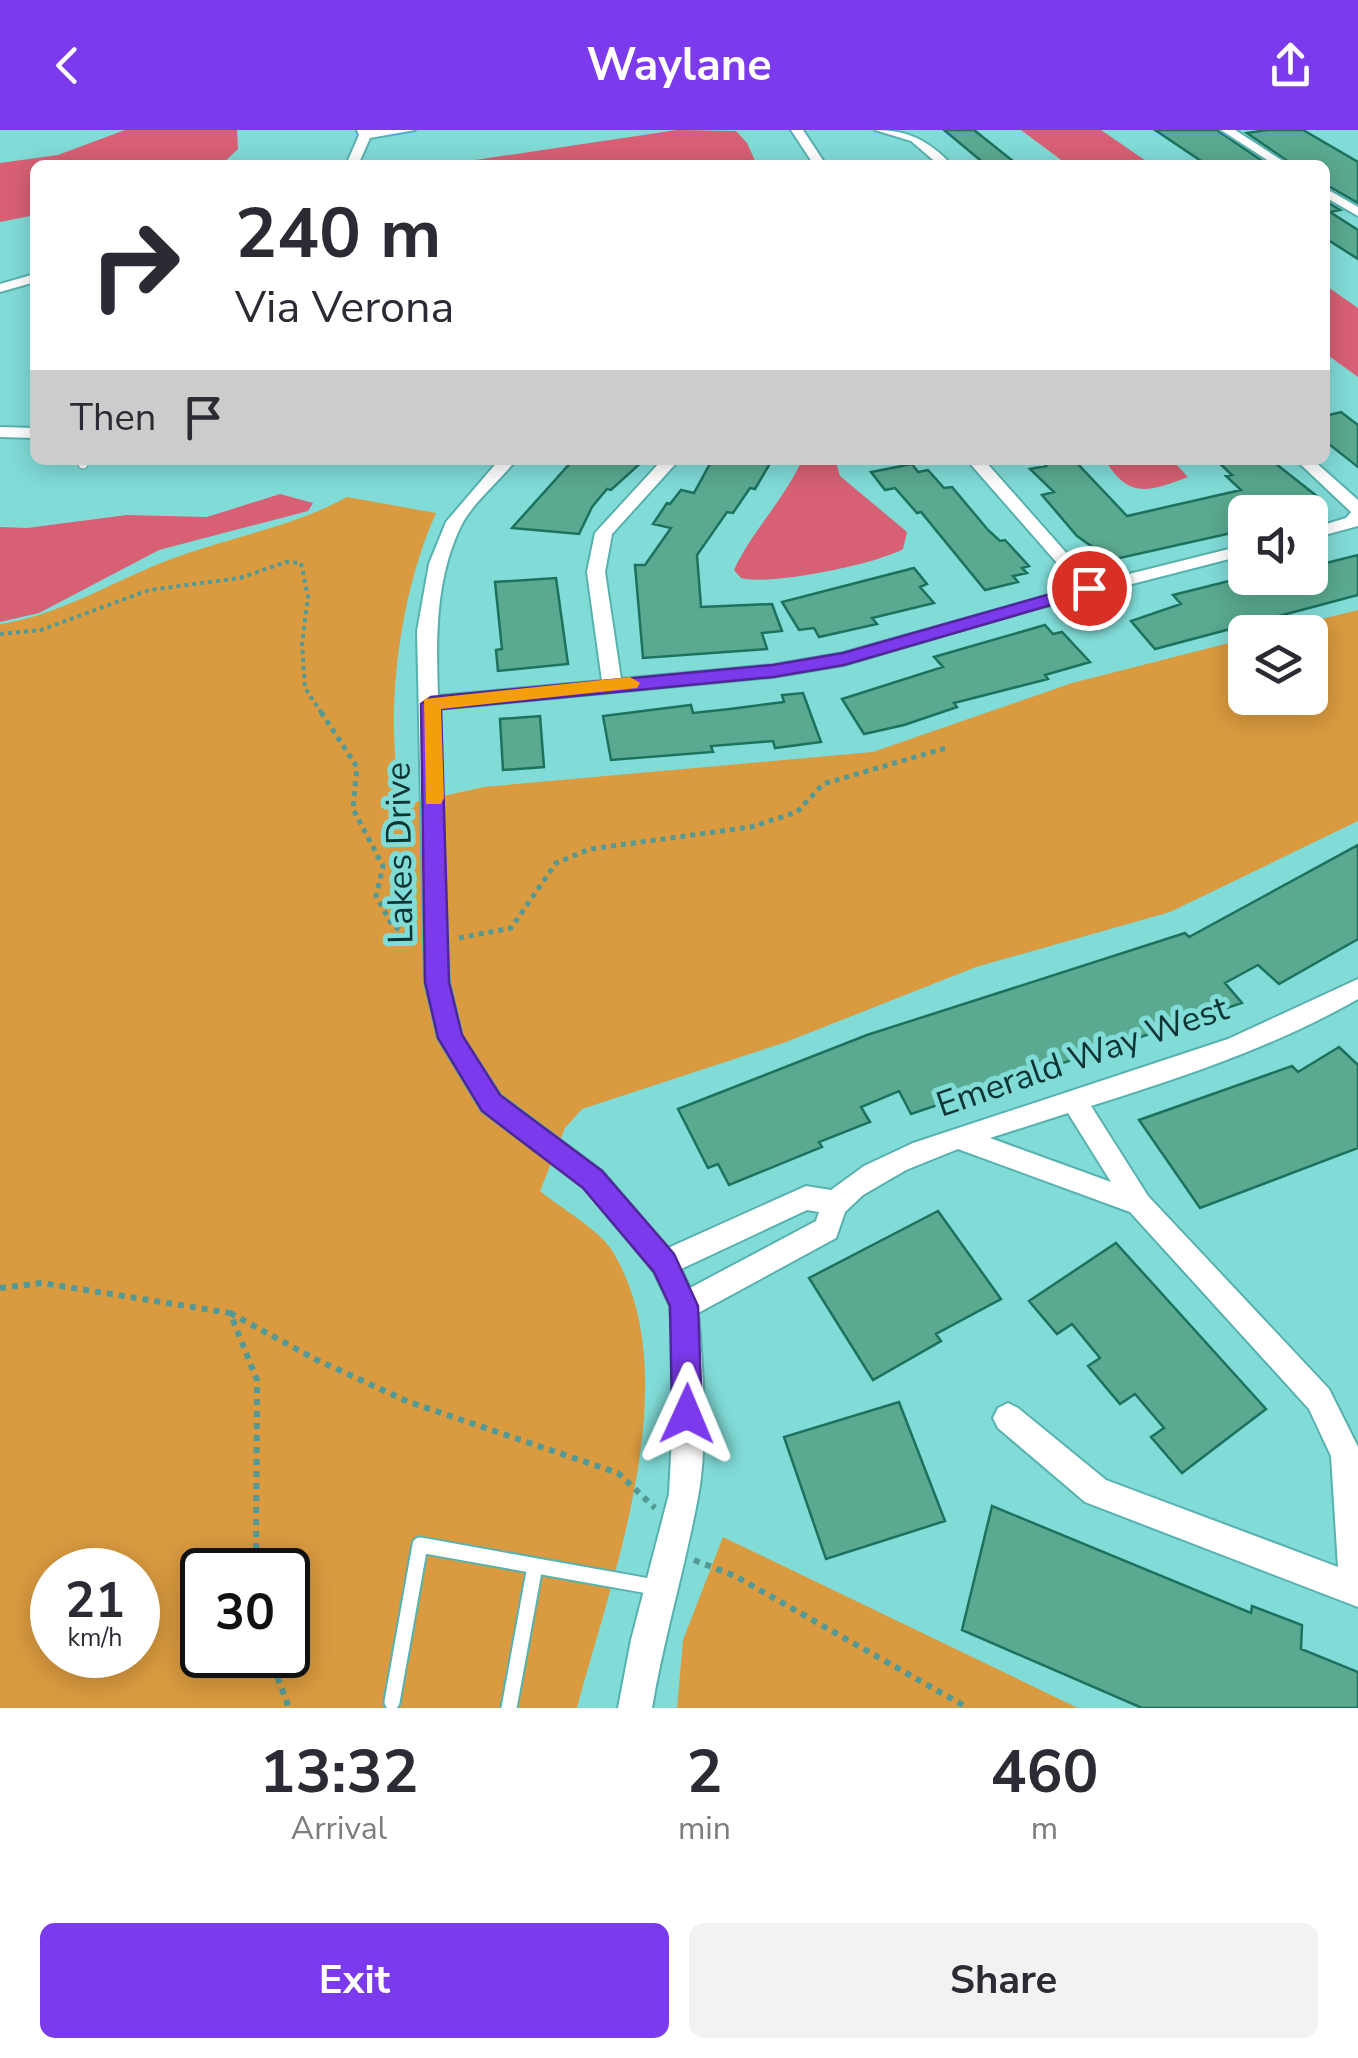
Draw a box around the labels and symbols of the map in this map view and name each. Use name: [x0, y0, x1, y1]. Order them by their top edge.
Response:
pin: [1047, 546, 1132, 631]
street label: Lakes Drive: [374, 762, 425, 944]
street label: Emerald Way West: [930, 984, 1235, 1128]
position arrow: [635, 1362, 739, 1466]
speed limit sign: 30: [180, 1548, 310, 1678]

